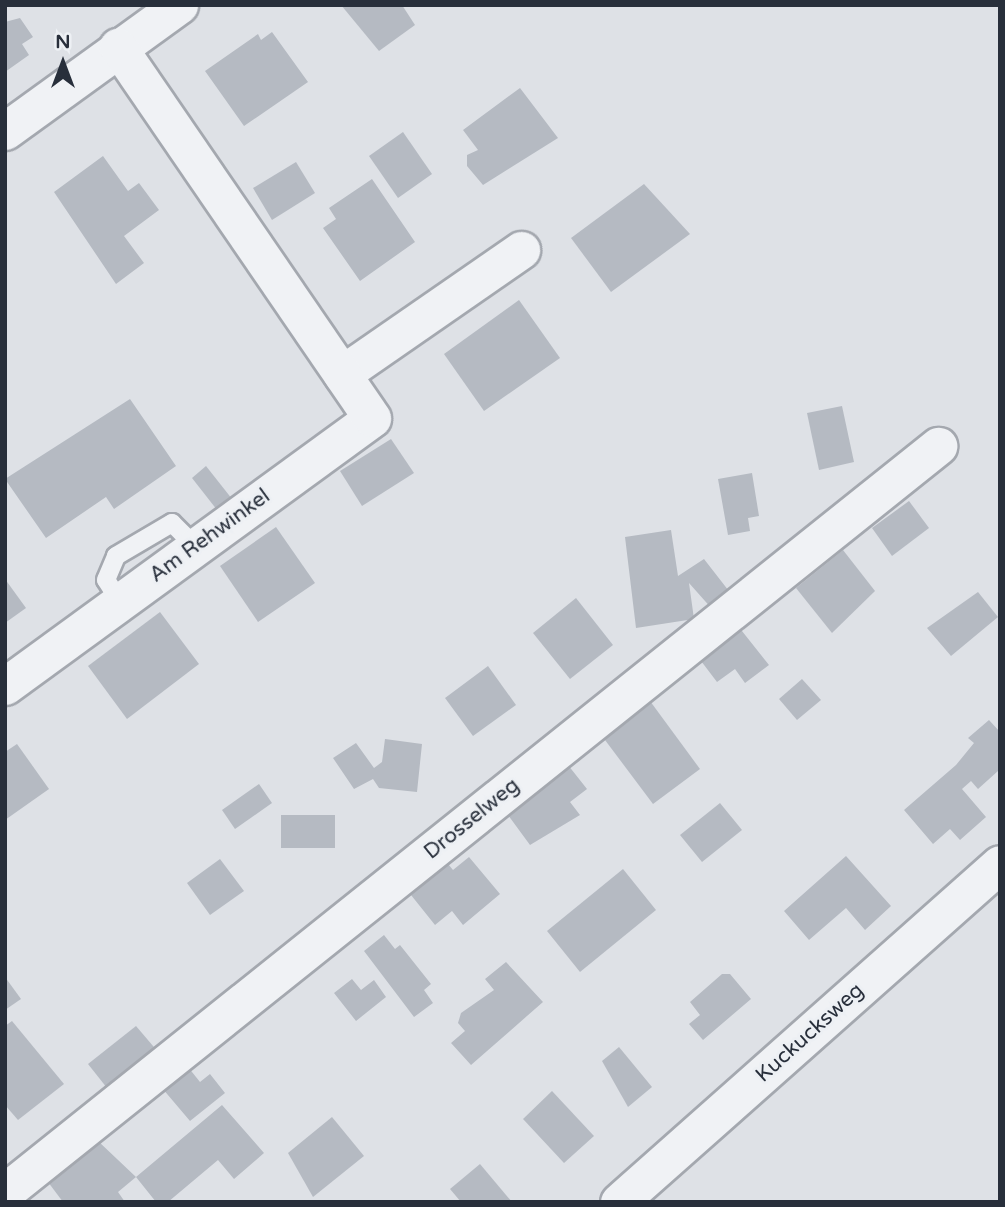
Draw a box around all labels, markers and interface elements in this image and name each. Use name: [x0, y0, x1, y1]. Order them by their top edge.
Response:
north arrow: [28, 28, 98, 98]
text: N: [55, 31, 71, 53]
street label: Am Rehwinkel: [145, 484, 275, 588]
street label: Drosselweg: [419, 773, 525, 865]
street label: Kuckucksweg: [751, 978, 869, 1088]

